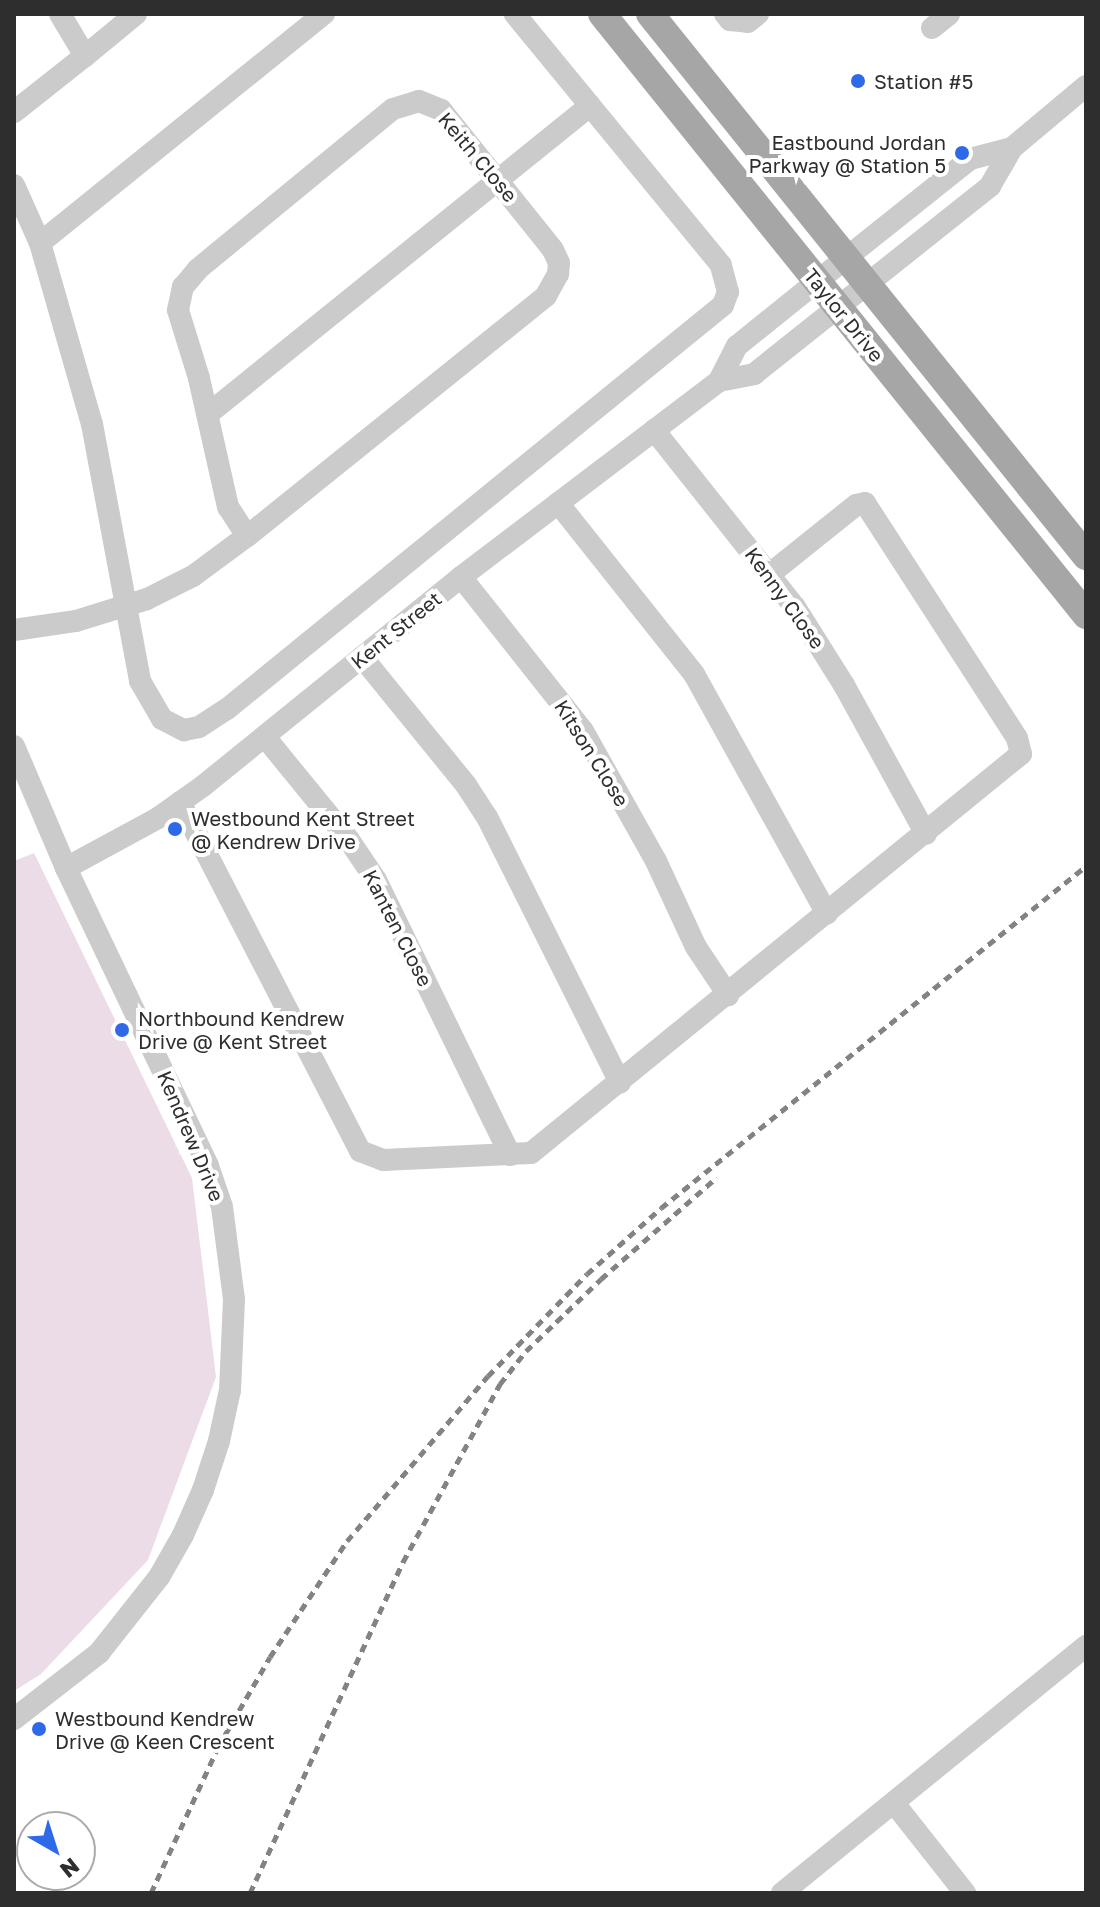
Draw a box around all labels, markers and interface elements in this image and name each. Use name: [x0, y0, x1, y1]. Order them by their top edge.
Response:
place label: Station #5: [874, 69, 973, 93]
marker: Station #5: [849, 72, 867, 90]
street label: Keith Close: [434, 107, 522, 207]
place label: Eastbound Jordan Parkway @ Station 5: [748, 130, 946, 177]
marker: Eastbound Jordan Parkway @ Station 5: [953, 144, 971, 162]
street label: Taylor Drive: [799, 263, 889, 367]
street label: Kenny Close: [740, 543, 830, 653]
street label: Kent Street: [346, 586, 446, 674]
street label: Kitson Close: [550, 695, 634, 811]
place label: Westbound Kent Street @ Kendrew Drive: [191, 806, 415, 853]
marker: Westbound Kent Street @ Kendrew Drive: [166, 820, 184, 838]
street label: Kanten Close: [358, 866, 438, 990]
place label: Northbound Kendrew Drive @ Kent Street: [138, 1006, 344, 1053]
marker: Northbound Kendrew Drive @ Kent Street: [113, 1021, 131, 1039]
street label: Kendrew Drive: [153, 1067, 229, 1205]
place label: Westbound Kendrew Drive @ Keen Crescent: [55, 1706, 275, 1753]
marker: Westbound Kendrew Drive @ Keen Crescent: [30, 1720, 48, 1738]
north arrow: [16, 1811, 96, 1891]
text: N: [55, 1853, 85, 1884]

